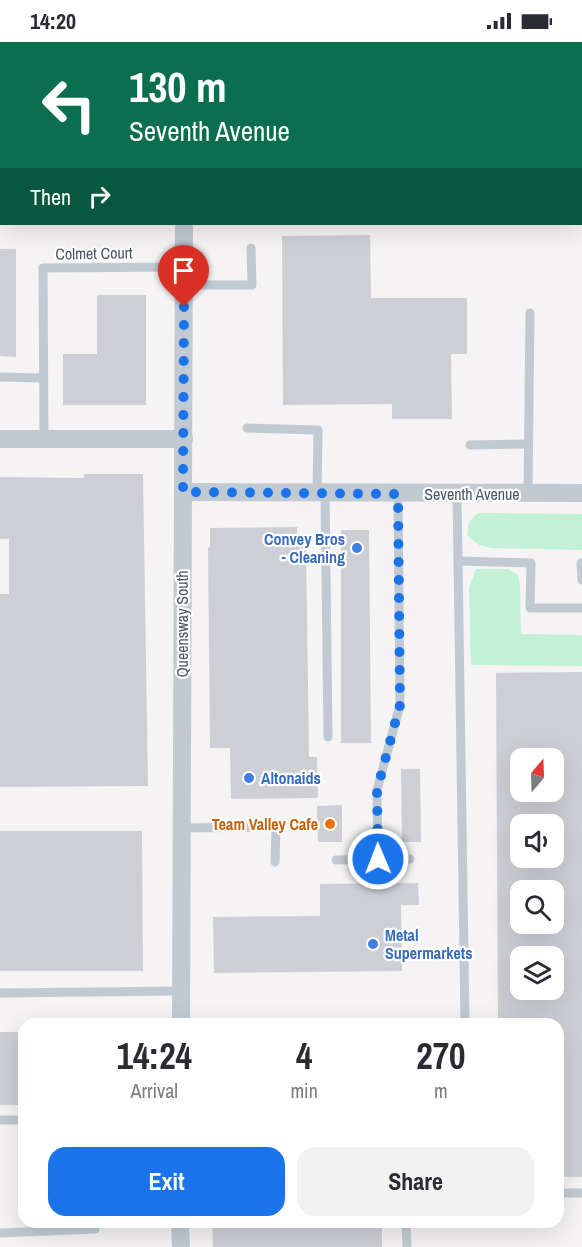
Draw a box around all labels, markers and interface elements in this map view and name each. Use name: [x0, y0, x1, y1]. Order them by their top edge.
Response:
text: 14:20: [30, 6, 76, 36]
text: 130 m: [129, 59, 227, 115]
icon: left: [30, 66, 108, 144]
text: Seventh Avenue: [129, 113, 290, 149]
icon: right: [83, 180, 116, 213]
text: Then: [30, 182, 71, 212]
street label: Colmet Court: [55, 241, 133, 265]
pin: [158, 245, 209, 307]
icon: arrive: [167, 254, 200, 287]
street label: Seventh Avenue: [424, 483, 520, 505]
place label: Convey Bros - Cleaning: [264, 528, 345, 568]
marker: Convey Bros - Cleaning: [350, 541, 364, 555]
street label: Queensway South: [171, 570, 193, 678]
north arrow: [510, 748, 564, 802]
map controls: [510, 748, 564, 1000]
place label: Altonaids: [261, 767, 321, 789]
marker: Altonaids: [242, 771, 256, 785]
place label: Team Valley Cafe: [212, 813, 318, 835]
button: sound: [510, 814, 564, 868]
marker: Team Valley Cafe: [323, 817, 337, 831]
position arrow: [346, 827, 410, 891]
button: search: [510, 880, 564, 934]
place label: Metal Supermarkets: [385, 924, 473, 964]
marker: Metal Supermarkets: [366, 937, 380, 951]
button: layers: [510, 946, 564, 1000]
text: 14:24: [116, 1032, 192, 1080]
text: 4: [296, 1032, 312, 1080]
text: 270: [416, 1032, 466, 1080]
text: Arrival: [131, 1077, 178, 1104]
text: min: [290, 1077, 318, 1104]
text: m: [434, 1077, 448, 1104]
button: Exit: [48, 1147, 285, 1216]
button: Share: [297, 1147, 534, 1216]

